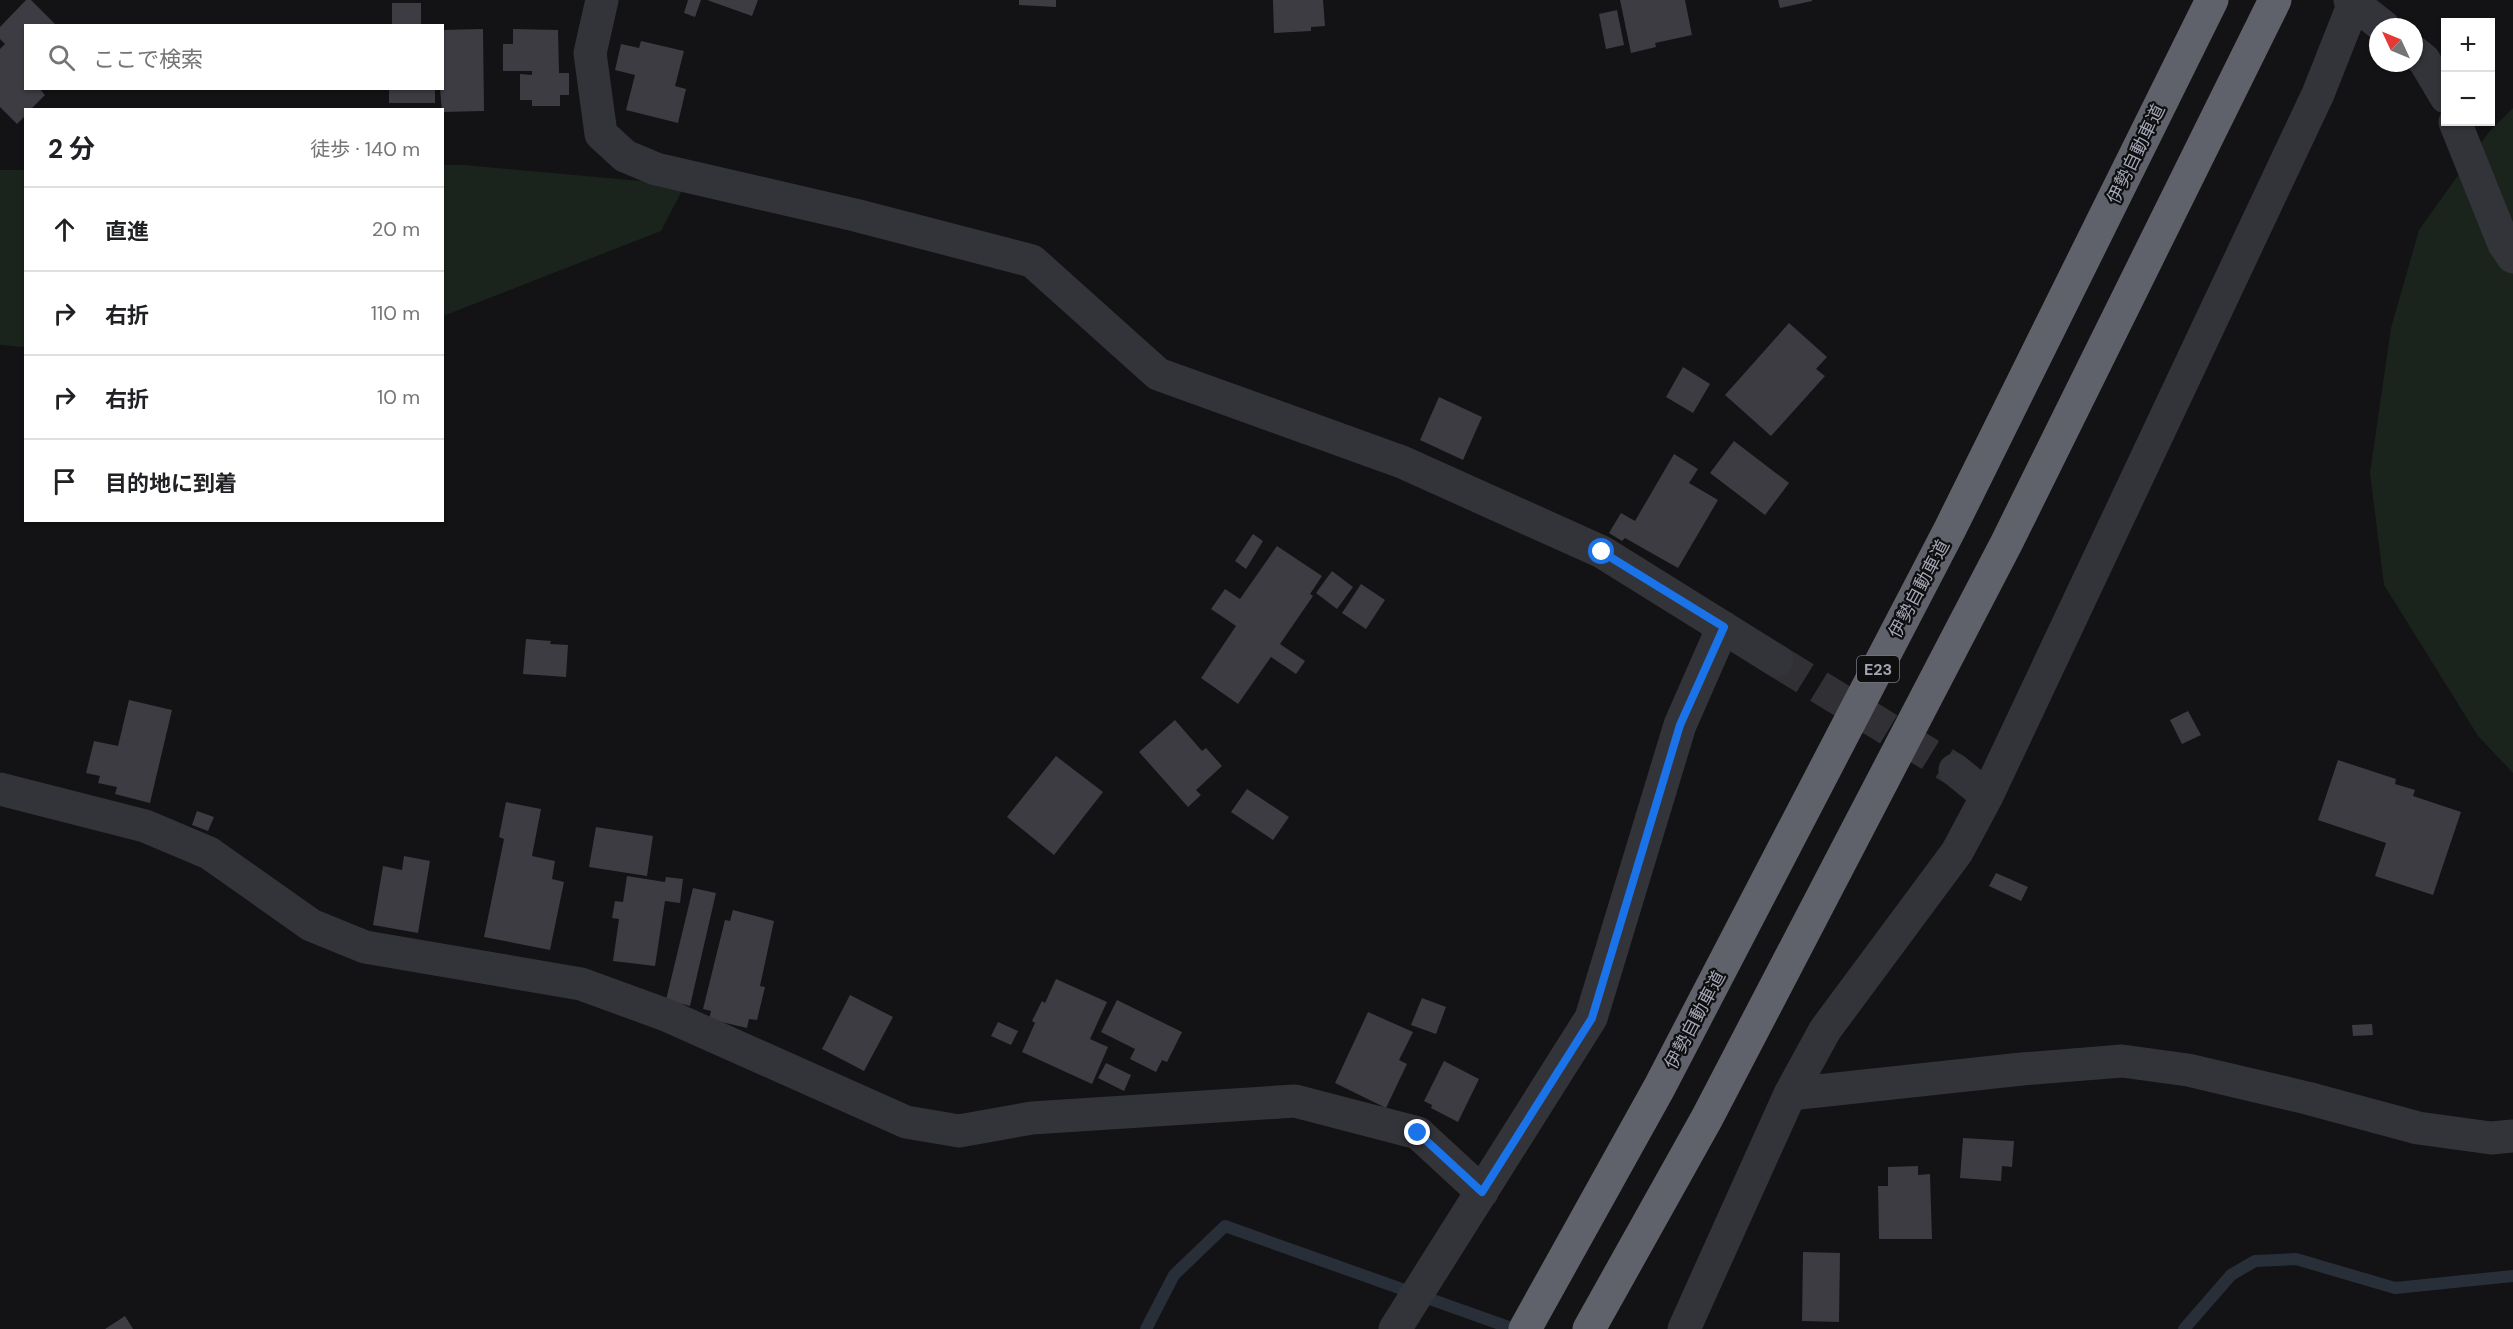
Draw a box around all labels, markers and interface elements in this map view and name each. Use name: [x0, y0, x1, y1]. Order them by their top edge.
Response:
north arrow: [2369, 18, 2423, 72]
map controls: [2441, 18, 2495, 126]
button: +: [2441, 18, 2495, 72]
search box: [24, 24, 444, 90]
icon: search: [45, 41, 78, 74]
text: ここで検索: [93, 45, 203, 74]
button: −: [2441, 72, 2495, 126]
street label: 伊勢自動車道: [2102, 100, 2170, 208]
text: 2 分: [48, 132, 95, 166]
text: 徒歩 · 140 m: [310, 136, 420, 162]
icon: ahead: [48, 213, 81, 246]
text: 20 m: [372, 216, 420, 242]
text: 直進: [105, 217, 149, 246]
icon: right: [48, 297, 81, 330]
text: 110 m: [371, 300, 420, 326]
text: 右折: [105, 301, 149, 330]
icon: right: [48, 381, 81, 414]
text: 10 m: [377, 384, 420, 410]
text: 右折: [105, 385, 149, 414]
icon: arrive: [48, 465, 81, 498]
text: 目的地に到着: [105, 469, 237, 498]
street label: 伊勢自動車道: [1883, 536, 1955, 642]
route start: [1588, 538, 1614, 564]
road number: E23: [1857, 656, 1899, 682]
street label: 伊勢自動車道: [1659, 967, 1731, 1073]
route end: [1404, 1119, 1430, 1145]

